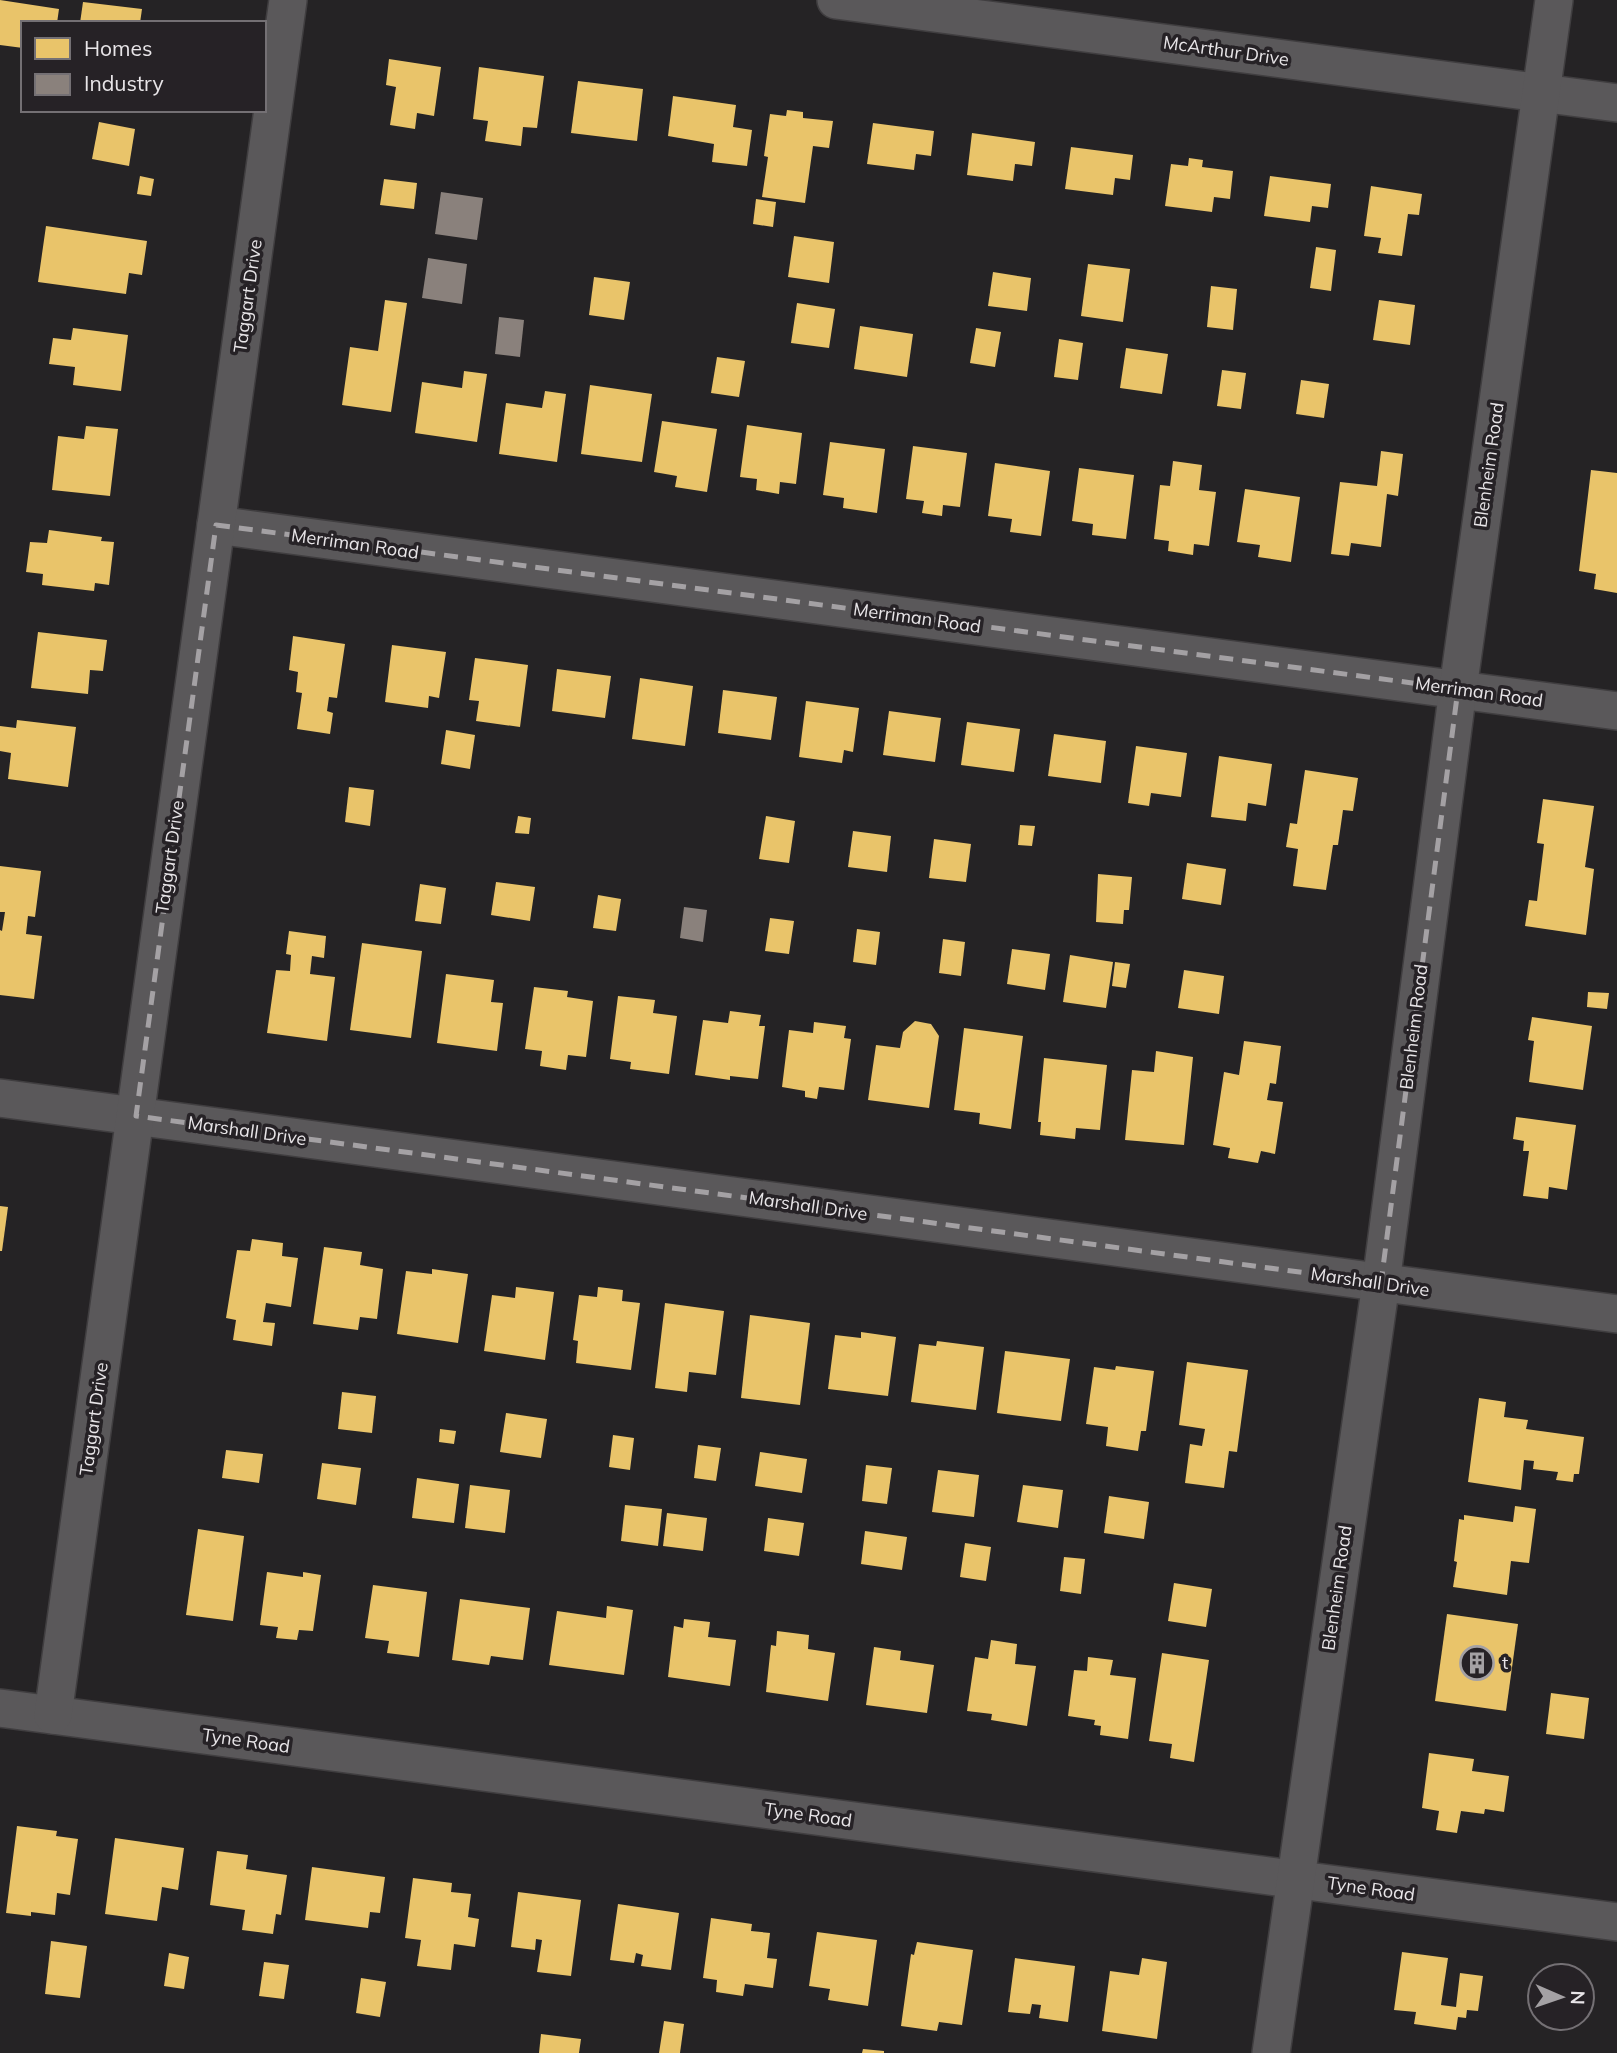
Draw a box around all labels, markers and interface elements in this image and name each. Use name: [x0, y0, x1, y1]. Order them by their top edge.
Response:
legend: [21, 21, 266, 112]
street label: McArthur Drive: [1162, 30, 1290, 71]
text: Homes: [84, 35, 152, 61]
text: Industry: [84, 70, 164, 96]
street label: Taggart Drive: [228, 238, 267, 354]
street label: Blenheim Road: [1468, 401, 1509, 529]
street label: Merriman Road: [290, 523, 420, 564]
street label: Merriman Road: [852, 597, 982, 638]
street label: Merriman Road: [1414, 671, 1544, 712]
street label: Taggart Drive: [150, 799, 189, 915]
street label: Blenheim Road: [1394, 963, 1433, 1091]
street label: Marshall Drive: [186, 1111, 308, 1150]
street label: Marshall Drive: [747, 1186, 869, 1225]
street label: Marshall Drive: [1309, 1262, 1431, 1301]
street label: Taggart Drive: [74, 1361, 113, 1477]
street label: Blenheim Road: [1316, 1524, 1357, 1652]
building icon: t: [1458, 1644, 1496, 1682]
place label: t: [1502, 1651, 1508, 1674]
street label: Tyne Road: [201, 1723, 291, 1758]
street label: Tyne Road: [763, 1797, 853, 1832]
street label: Tyne Road: [1326, 1871, 1416, 1906]
north arrow: [1526, 1962, 1596, 2032]
text: N: [1566, 1990, 1590, 2005]

